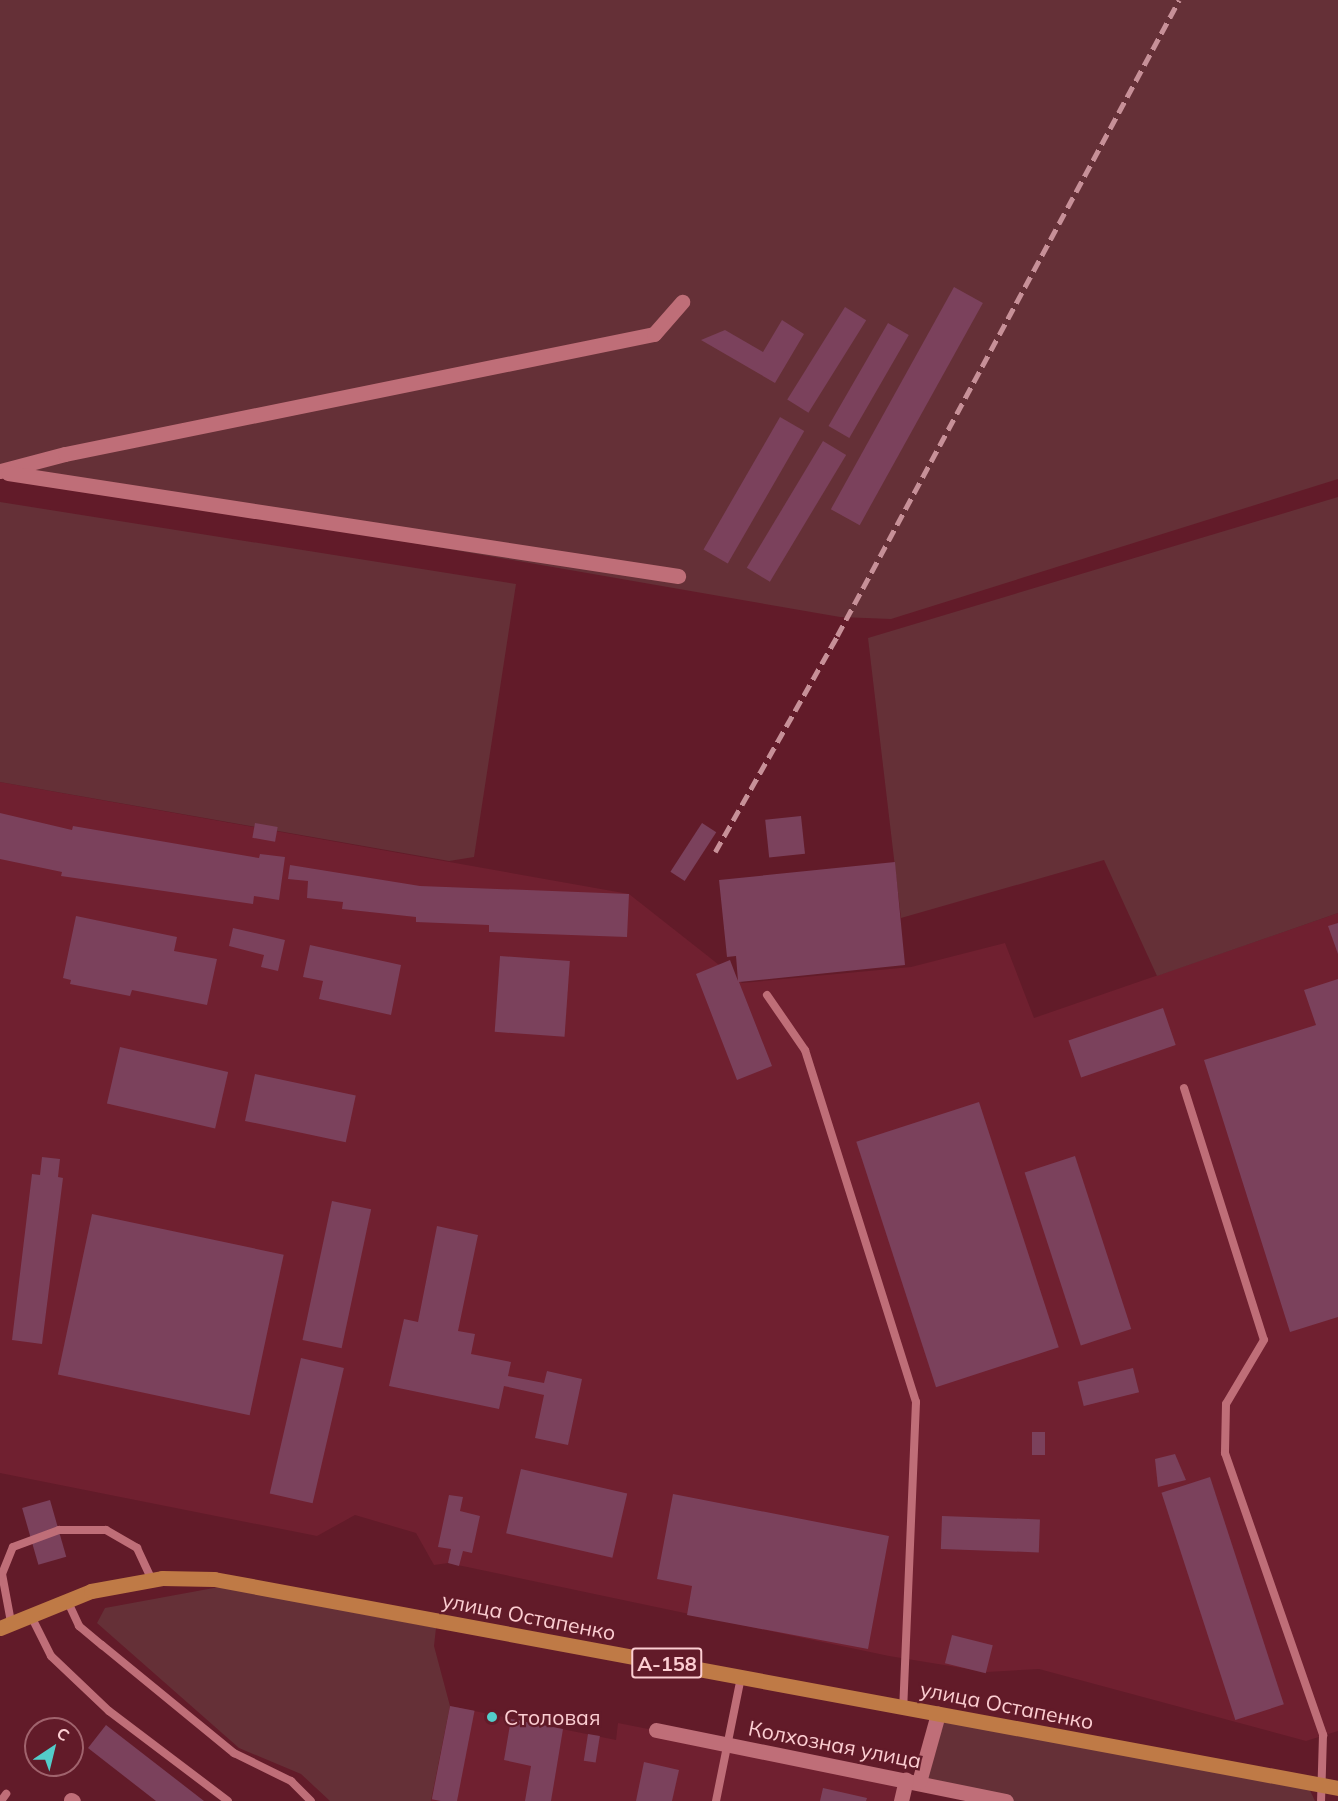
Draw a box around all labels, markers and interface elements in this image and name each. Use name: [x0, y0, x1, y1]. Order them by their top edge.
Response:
street label: улица Остапенко: [440, 1587, 618, 1645]
road number: А-158: [631, 1646, 703, 1680]
street label: улица Остапенко: [918, 1676, 1096, 1734]
place label: Столовая: [504, 1704, 600, 1730]
marker: Столовая: [485, 1710, 499, 1724]
street label: Колхозная улица: [746, 1715, 924, 1773]
north arrow: [24, 1717, 84, 1777]
text: С: [53, 1723, 73, 1745]

